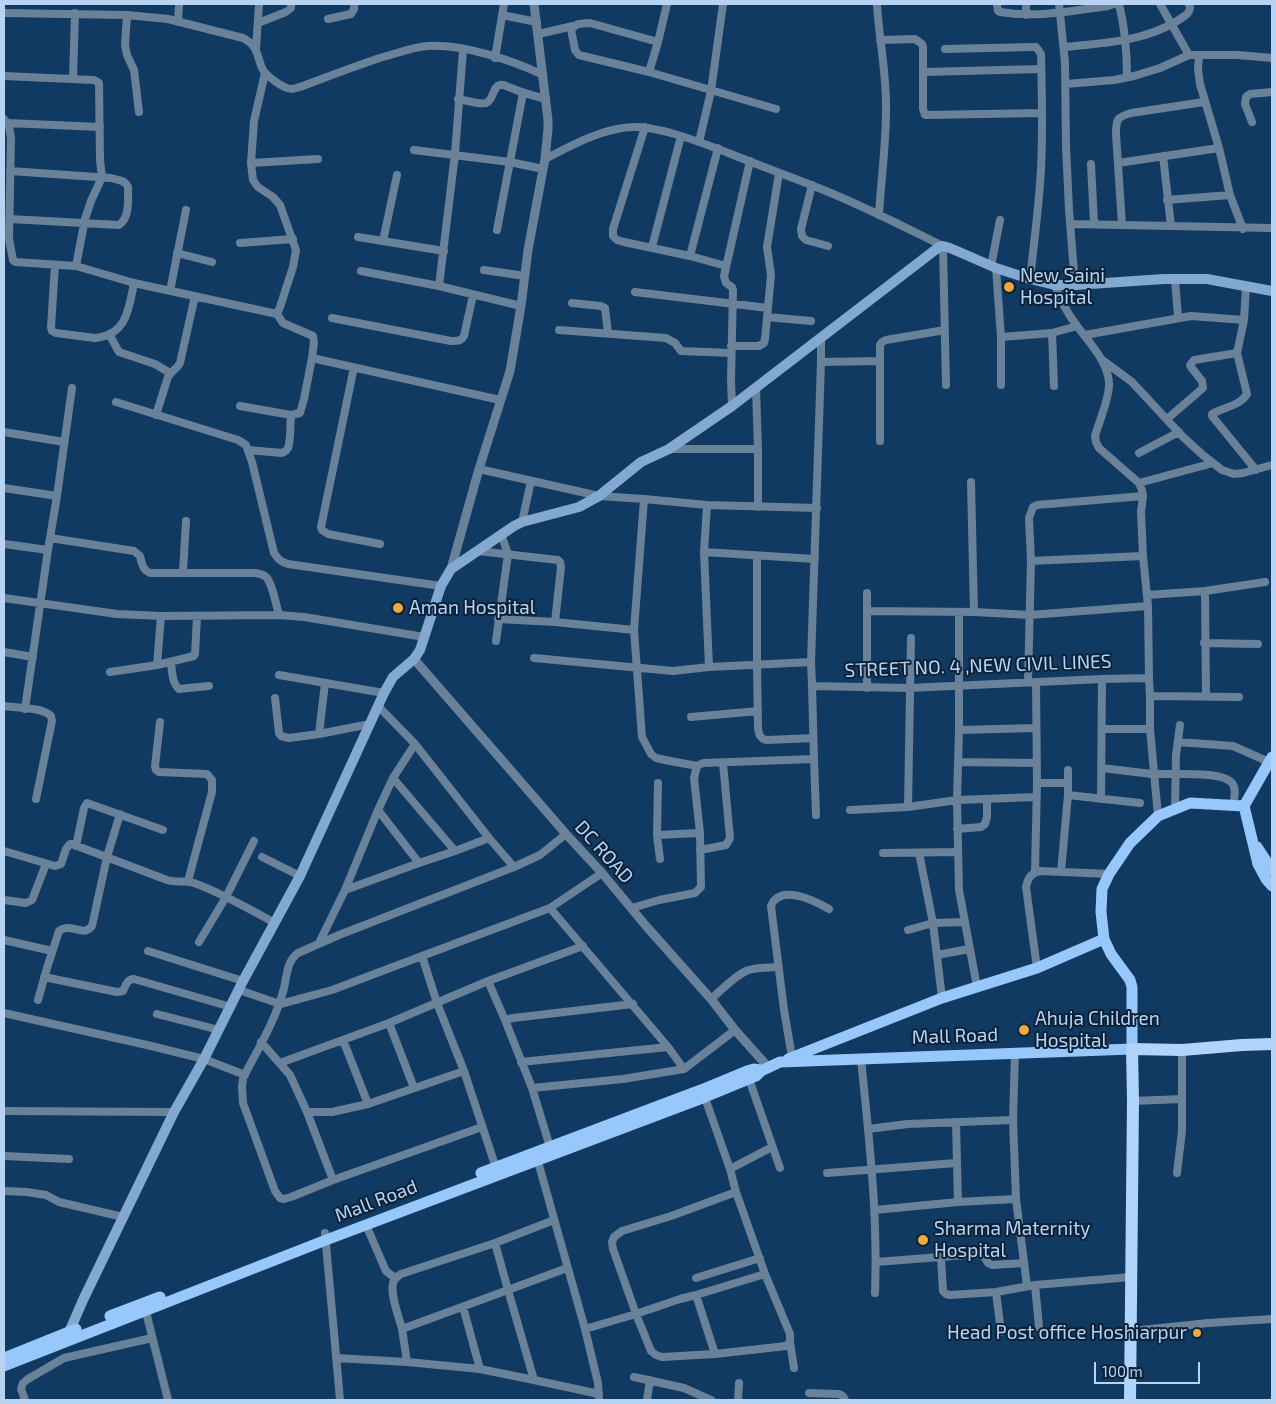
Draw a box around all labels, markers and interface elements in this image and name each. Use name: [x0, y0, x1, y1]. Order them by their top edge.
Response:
place label: New Saini Hospital: [1020, 265, 1105, 309]
marker: New Saini Hospital: [1002, 280, 1016, 294]
place label: Aman Hospital: [409, 597, 535, 619]
marker: Aman Hospital: [391, 601, 405, 615]
street label: STREET NO. 4 ,NEW CIVIL LINES: [844, 650, 1112, 682]
street label: DC ROAD: [570, 816, 638, 888]
place label: Ahuja Children Hospital: [1035, 1008, 1160, 1052]
street label: Mall Road: [911, 1023, 999, 1049]
marker: Ahuja Children Hospital: [1017, 1023, 1031, 1037]
street label: Mall Road: [332, 1175, 420, 1227]
place label: Sharma Maternity Hospital: [934, 1218, 1090, 1262]
marker: Sharma Maternity Hospital: [916, 1233, 930, 1247]
place label: Head Post office Hoshiarpur: [947, 1322, 1187, 1344]
marker: Head Post office Hoshiarpur: [1191, 1327, 1203, 1339]
scale bar: [1096, 1352, 1202, 1384]
text: 100 m: [1102, 1362, 1143, 1380]

